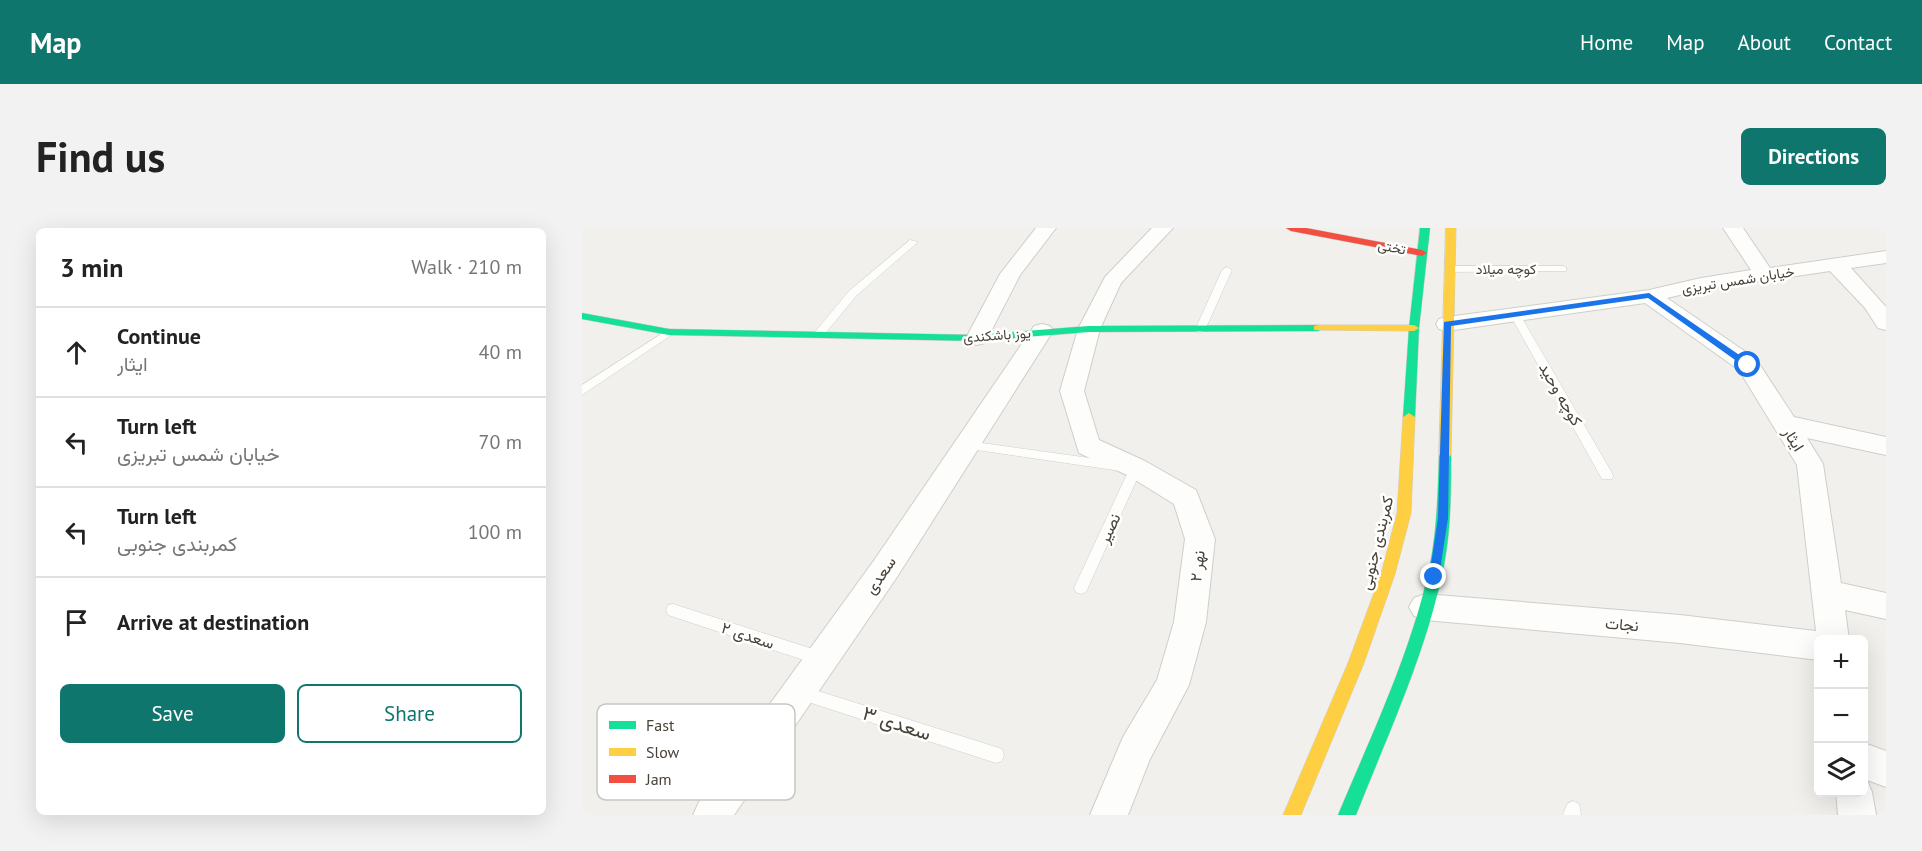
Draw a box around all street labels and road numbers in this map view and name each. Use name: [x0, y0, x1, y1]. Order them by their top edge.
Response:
street label: تختی: [1377, 235, 1407, 259]
street label: کوچه میلاد: [1476, 260, 1536, 279]
street label: خیابان شمس تبریزی: [1680, 262, 1796, 298]
street label: یوز باشکندی: [963, 324, 1031, 346]
street label: کوچه وحید: [1533, 359, 1587, 430]
street label: ایثار: [1778, 422, 1809, 455]
street label: کمربندی جنوبی: [1355, 494, 1398, 592]
street label: نصیر: [1093, 510, 1125, 548]
street label: نهر ۲: [1185, 549, 1210, 583]
street label: سعدی: [860, 552, 901, 598]
street label: نجات: [1604, 613, 1640, 635]
street label: سعدی ۲: [719, 617, 777, 654]
street label: سعدی ۳: [859, 700, 935, 746]

